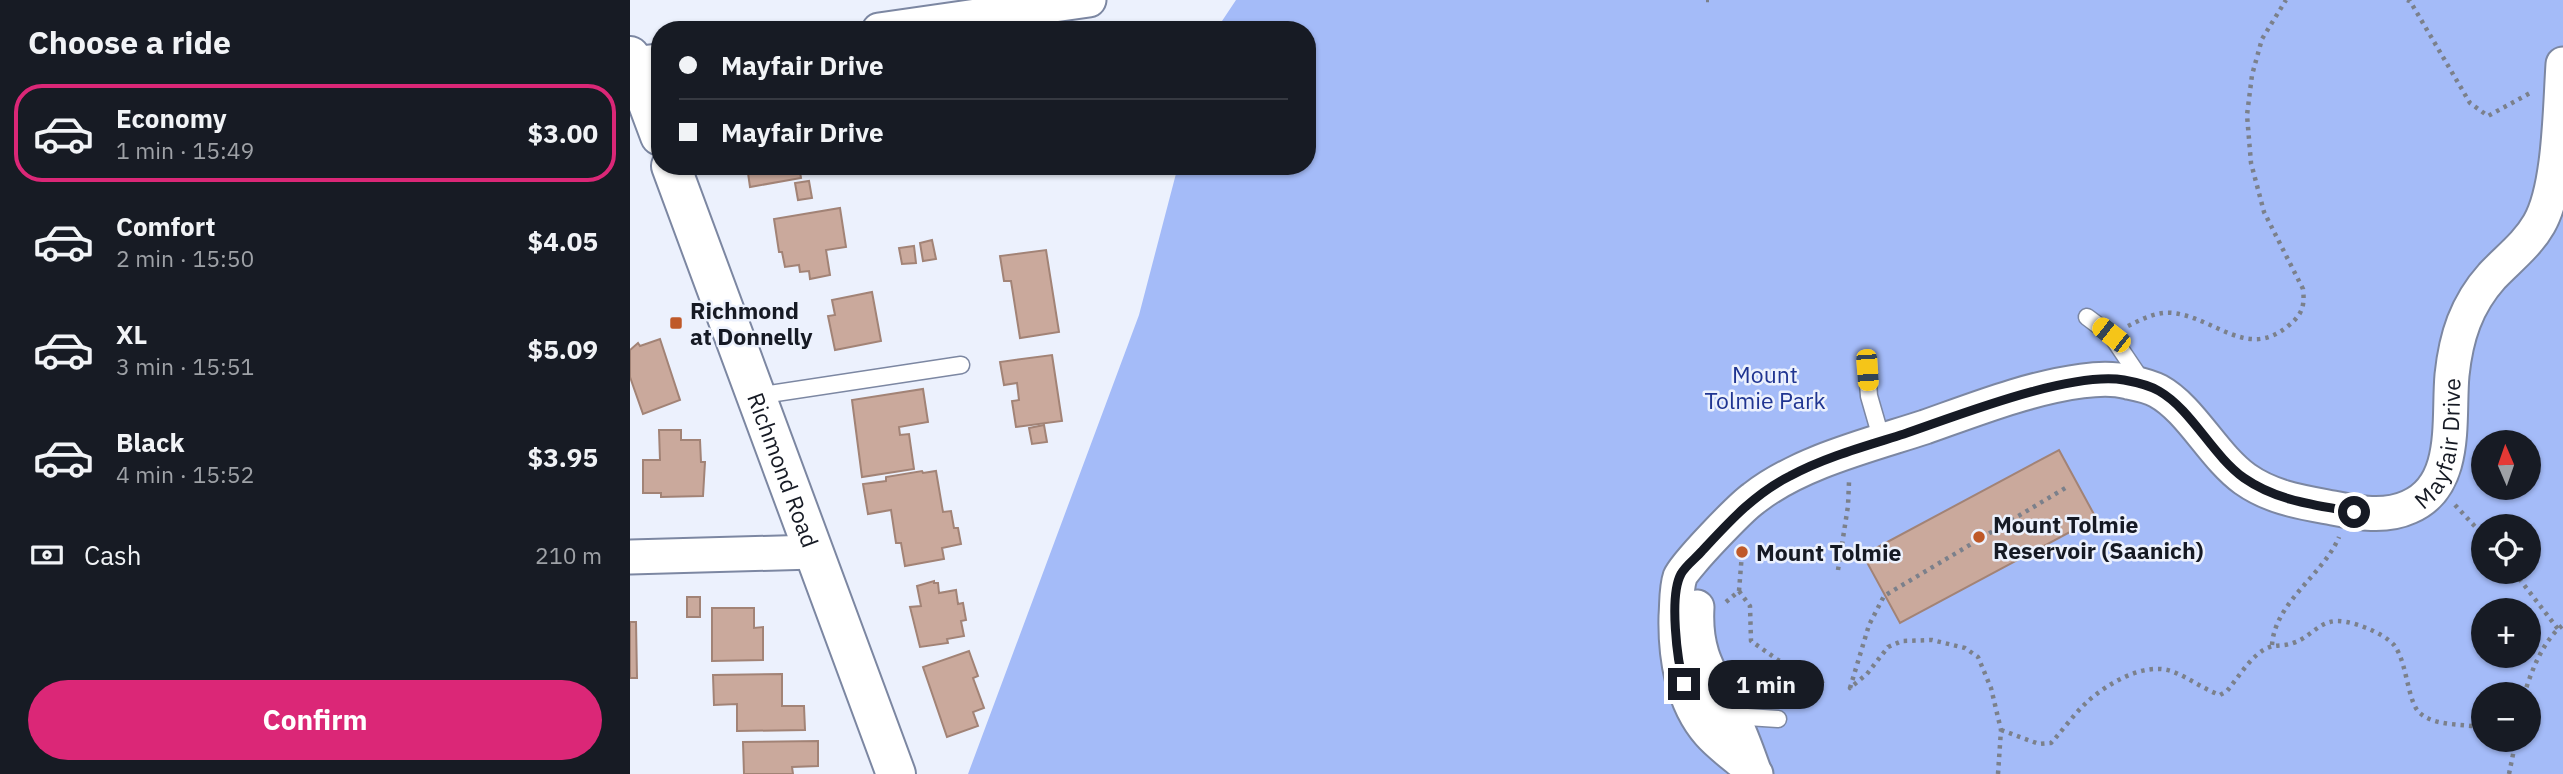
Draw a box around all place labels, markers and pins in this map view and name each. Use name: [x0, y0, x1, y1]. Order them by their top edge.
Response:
place label: Richmond at Donnelly: [690, 295, 813, 351]
marker: Richmond at Donnelly: [668, 315, 684, 331]
place label: Mount Tolmie Reservoir (Saanich): [1993, 509, 2203, 565]
marker: Mount Tolmie Reservoir (Saanich): [1971, 529, 1987, 545]
place label: Mount Tolmie: [1756, 537, 1901, 567]
marker: Mount Tolmie: [1734, 544, 1750, 560]

